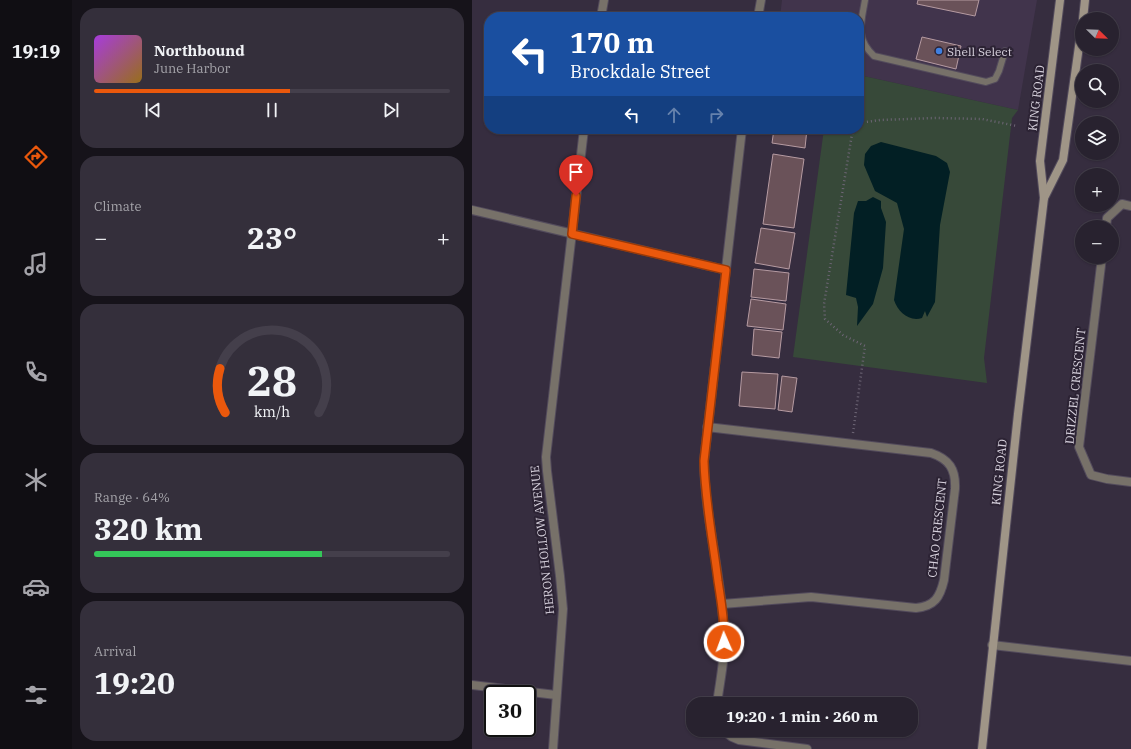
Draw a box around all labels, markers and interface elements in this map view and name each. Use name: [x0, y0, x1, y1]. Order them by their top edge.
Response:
north arrow: [1075, 12, 1119, 56]
map controls: [1075, 12, 1119, 264]
text: 170 m: [570, 24, 654, 61]
icon: left: [504, 28, 556, 80]
text: 19:19: [12, 40, 60, 63]
text: Northbound: [154, 41, 245, 60]
place label: Shell Select: [947, 44, 1012, 59]
marker: Shell Select: [934, 46, 944, 56]
text: June Harbor: [154, 60, 230, 77]
text: Brockdale Street: [570, 60, 710, 83]
street label: KING ROAD: [1025, 64, 1047, 132]
button: search: [1075, 64, 1119, 108]
icon: previous: [142, 99, 164, 121]
icon: pause: [261, 99, 283, 121]
icon: next: [380, 99, 402, 121]
icon: left: [621, 104, 643, 126]
icon: ahead: [663, 104, 685, 126]
icon: right: [705, 104, 727, 126]
button: layers: [1075, 116, 1119, 160]
icon: directions: [22, 143, 50, 171]
pin: [559, 155, 593, 196]
icon: arrive: [565, 161, 587, 183]
button: +: [1075, 168, 1119, 212]
text: Climate: [94, 198, 141, 215]
text: 23°: [247, 218, 297, 257]
button: −: [1075, 220, 1119, 264]
text: −: [94, 223, 107, 252]
text: +: [437, 223, 450, 252]
icon: music: [22, 250, 50, 278]
street label: DRIZZEL CRESCENT: [1061, 327, 1089, 445]
text: 28: [247, 352, 297, 406]
icon: phone: [22, 358, 50, 386]
text: km/h: [254, 401, 290, 420]
street label: KING ROAD: [988, 438, 1010, 506]
street label: HERON HOLLOW AVENUE: [527, 465, 557, 615]
icon: climate: [22, 466, 50, 494]
street label: CHAO CRESCENT: [924, 477, 950, 578]
text: Range · 64%: [94, 489, 170, 506]
text: 320 km: [94, 509, 203, 548]
icon: car: [22, 573, 50, 601]
position arrow: [703, 621, 745, 663]
text: Arrival: [94, 643, 136, 660]
text: 19:20: [94, 663, 175, 702]
icon: filters: [22, 681, 50, 709]
speed limit sign: 30: [484, 685, 536, 737]
text: 19:20 · 1 min · 260 m: [726, 707, 878, 726]

